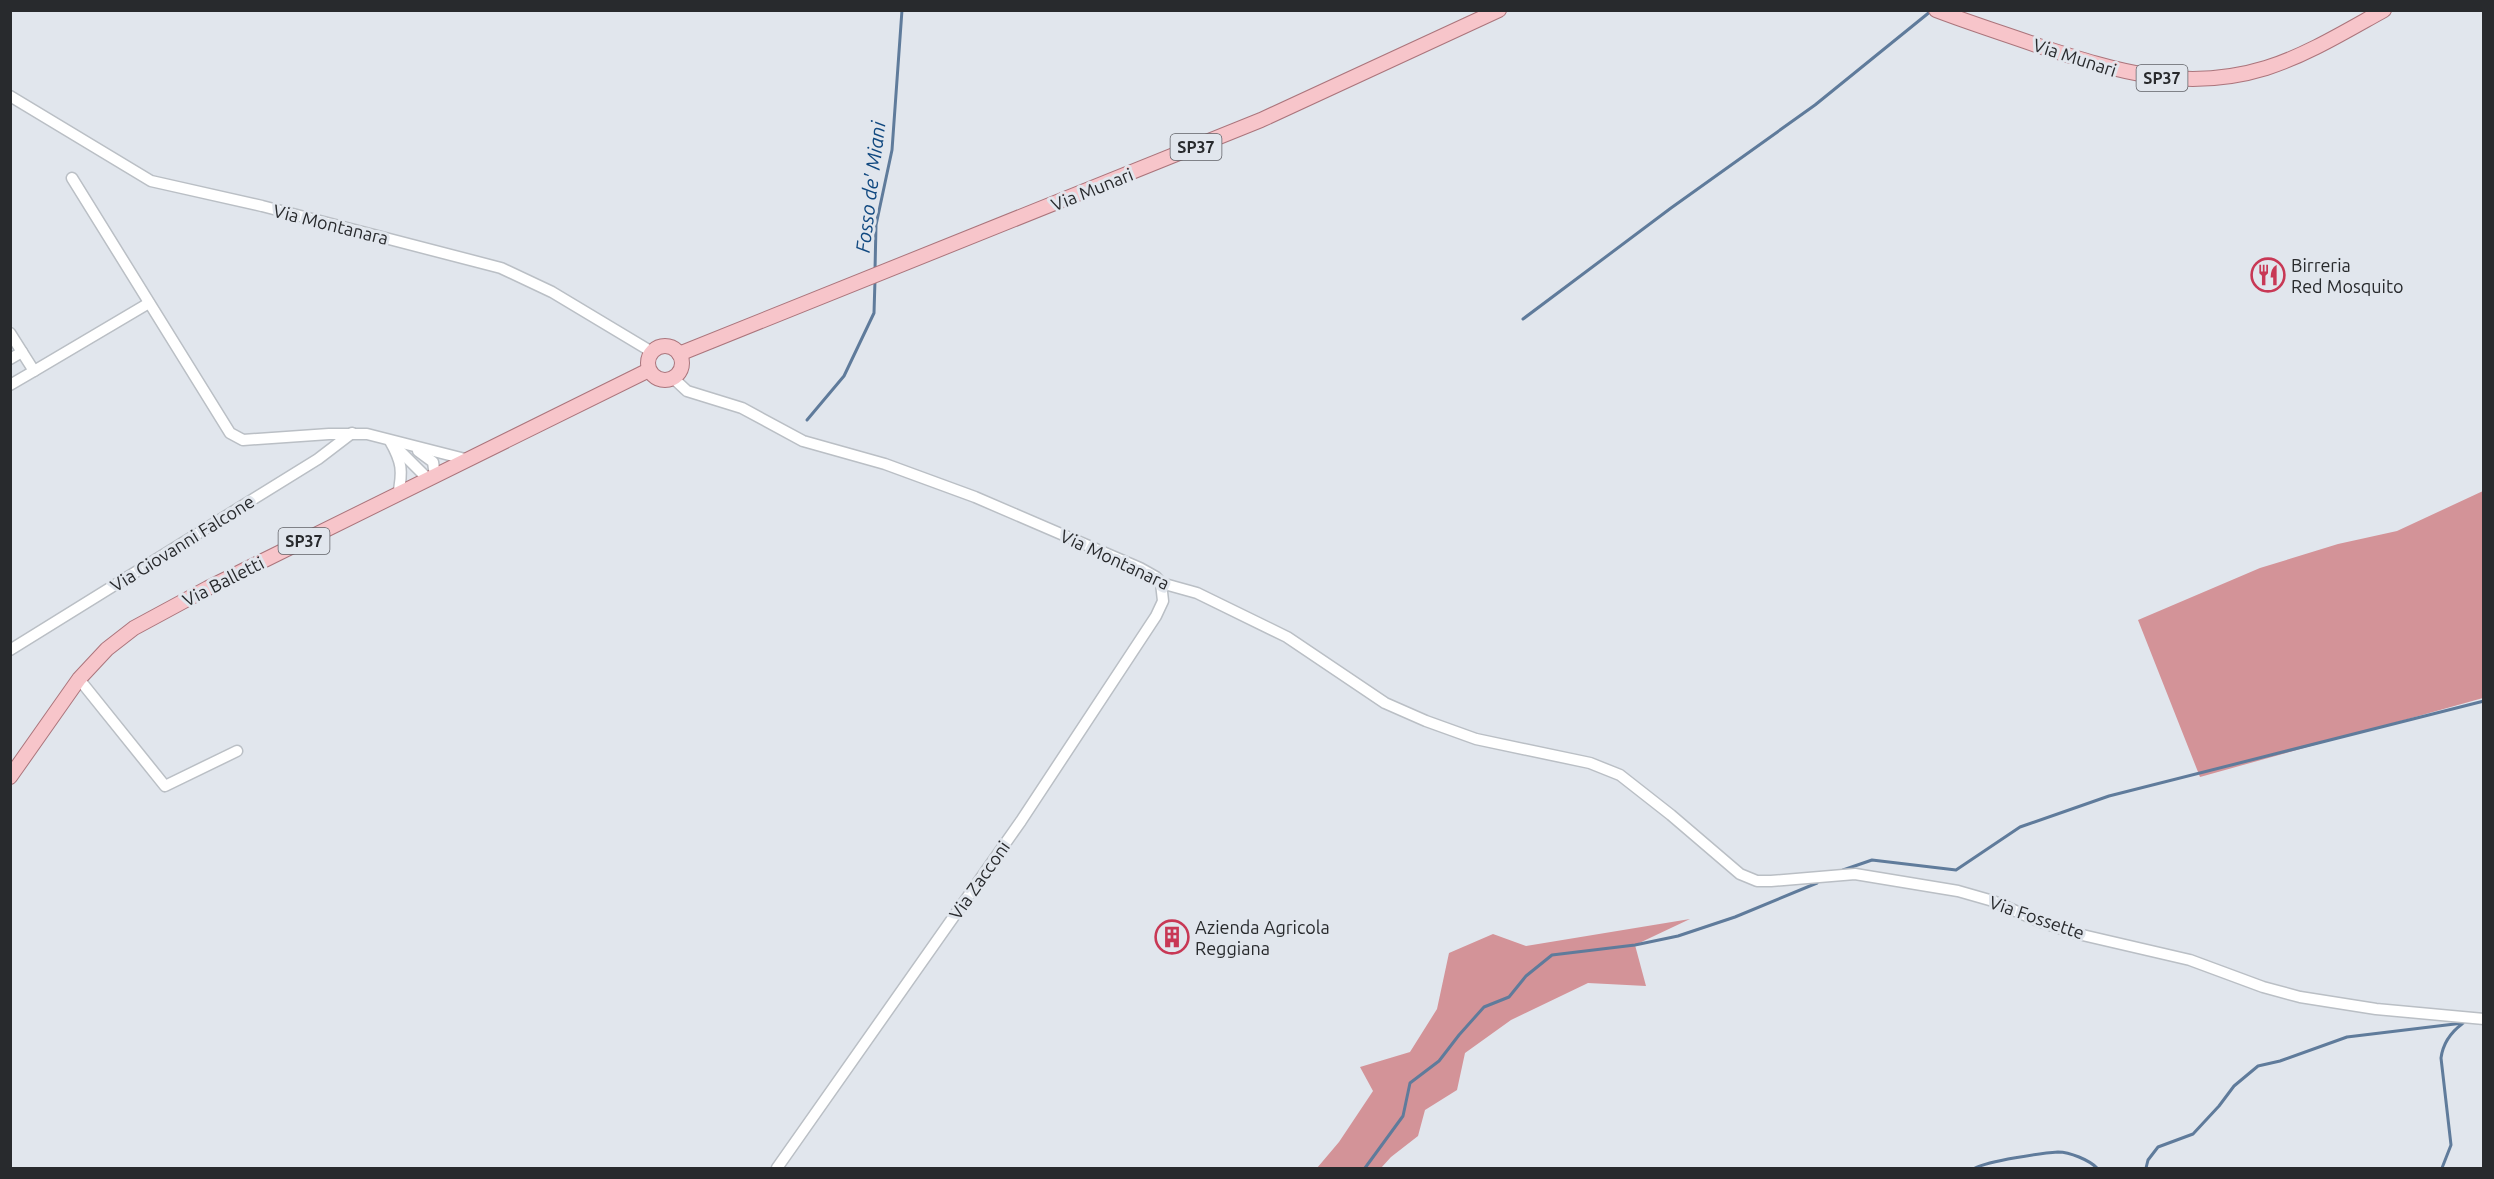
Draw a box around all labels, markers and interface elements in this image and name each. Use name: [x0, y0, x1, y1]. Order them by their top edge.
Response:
street label: Via Munari: [2031, 34, 2119, 80]
road number: SP37: [2136, 65, 2188, 91]
water label: Fosso de' Miani: [851, 119, 890, 254]
road number: SP37: [1170, 134, 1222, 160]
street label: Via Munari: [1048, 164, 1136, 214]
street label: Via Montanara: [271, 200, 391, 248]
place label: Birreria Red Mosquito: [2291, 255, 2404, 296]
restaurant icon: Birreria Red Mosquito: [2250, 257, 2286, 293]
street label: Via Giovanni Falcone: [107, 491, 257, 595]
street label: Via Montanara: [1057, 525, 1173, 593]
road number: SP37: [278, 528, 330, 554]
street label: Via Balletti: [179, 552, 267, 610]
street label: Via Zacconi: [945, 837, 1013, 923]
street label: Via Fossette: [1987, 891, 2087, 943]
place label: Azienda Agricola Reggiana: [1195, 917, 1330, 958]
building icon: Azienda Agricola Reggiana: [1154, 919, 1190, 955]

